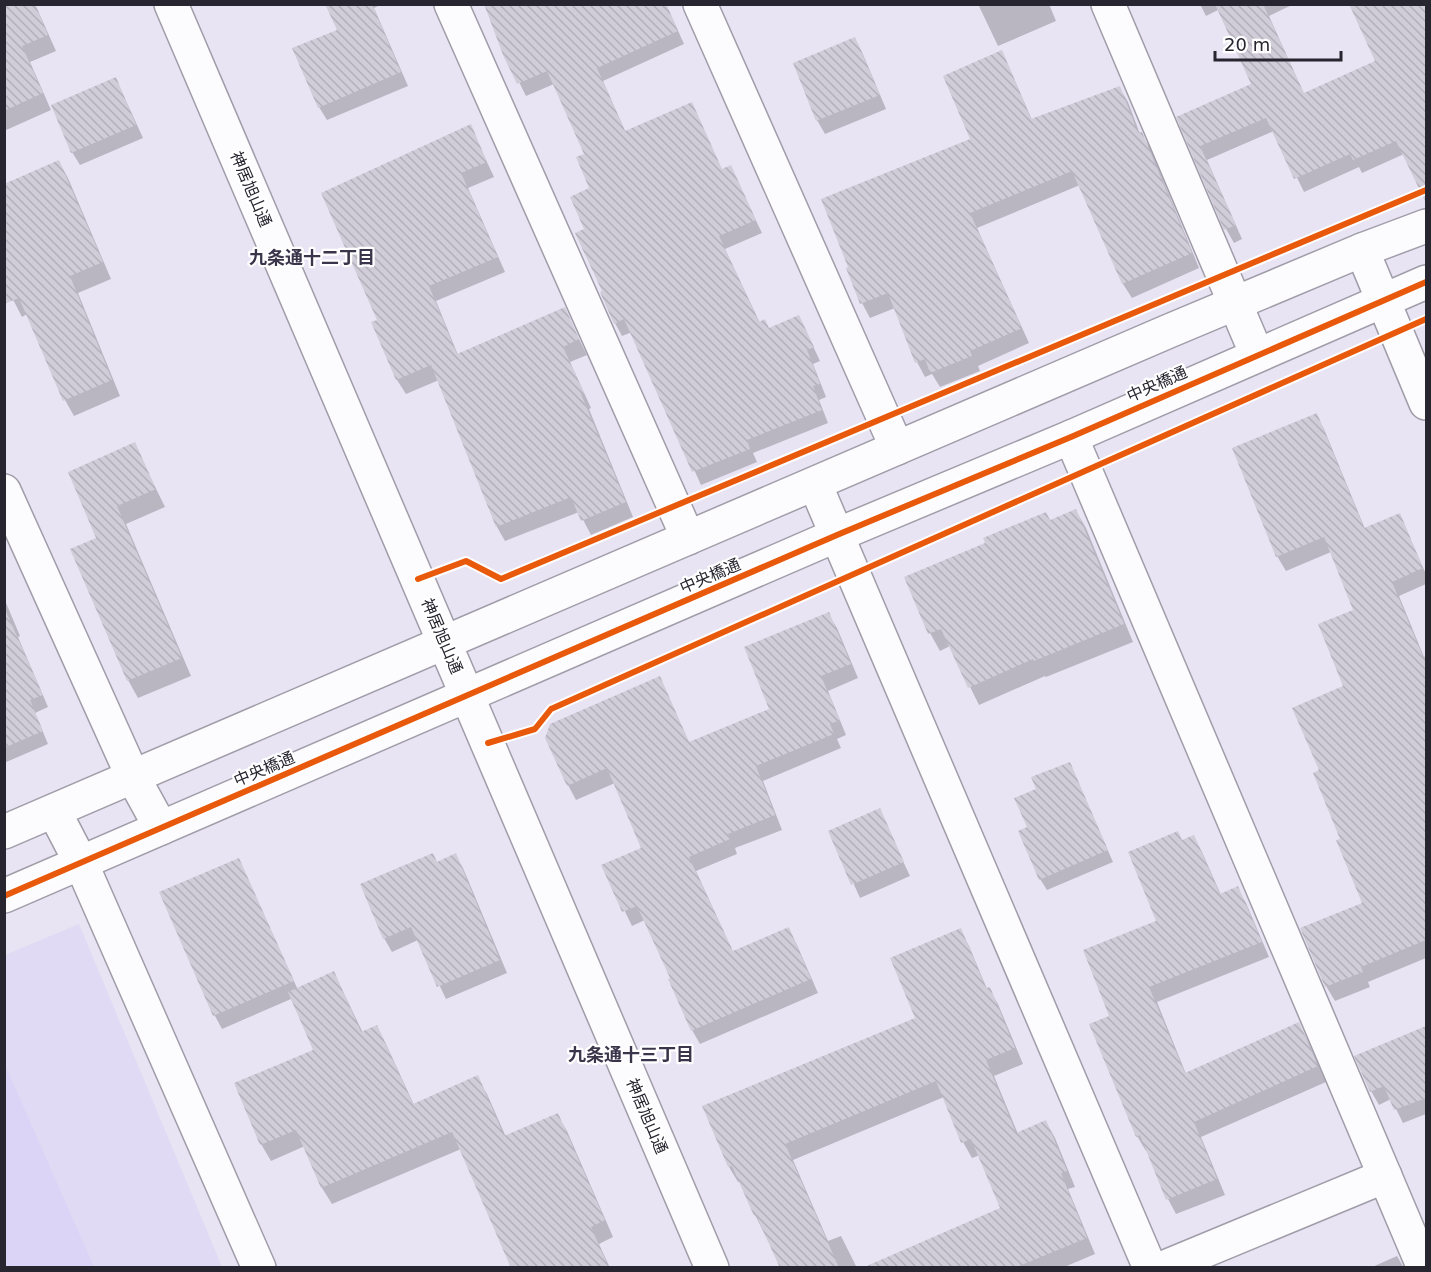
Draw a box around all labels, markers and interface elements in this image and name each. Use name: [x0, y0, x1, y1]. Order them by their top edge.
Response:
scale bar: [1215, 24, 1341, 62]
text: 20 m: [1224, 34, 1270, 55]
street label: 神居旭山通: [227, 148, 275, 230]
district label: 九条通十二丁目: [249, 247, 375, 268]
street label: 中央橋通: [1124, 362, 1190, 406]
street label: 中央橋通: [677, 555, 743, 597]
street label: 神居旭山通: [418, 595, 466, 677]
street label: 中央橋通: [231, 748, 297, 790]
district label: 九条通十三丁目: [568, 1044, 694, 1065]
street label: 神居旭山通: [623, 1075, 671, 1157]

